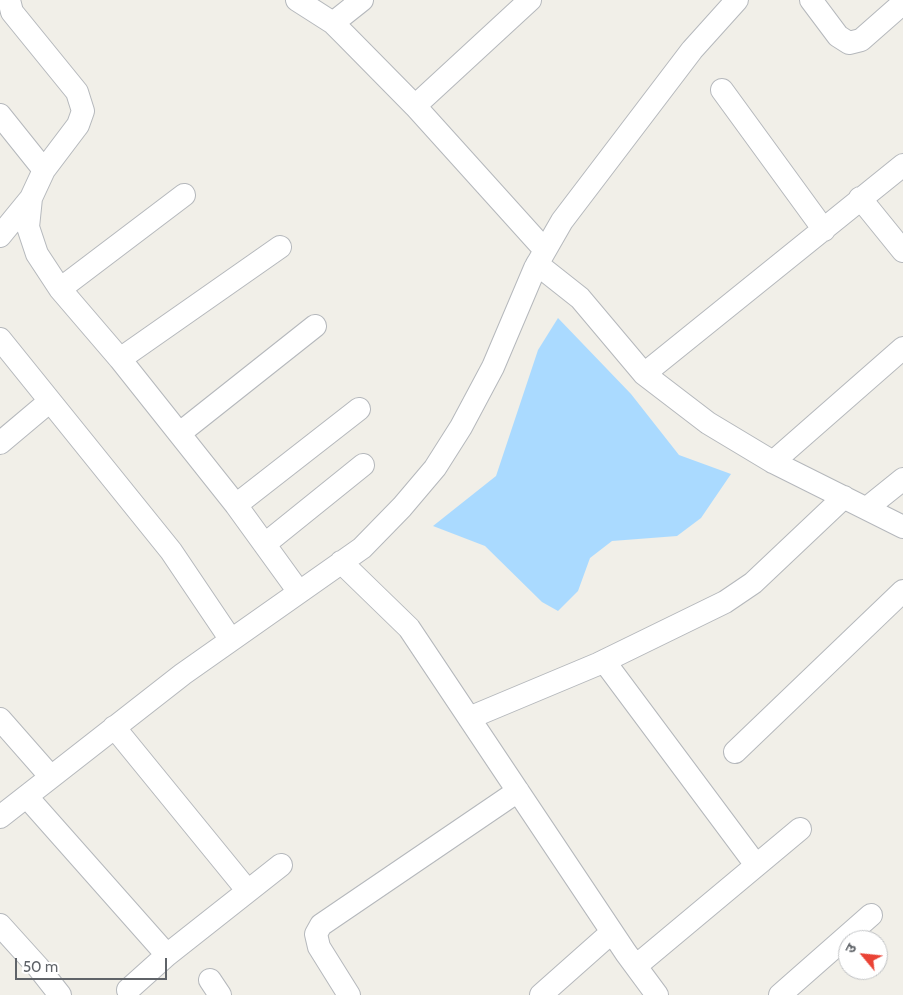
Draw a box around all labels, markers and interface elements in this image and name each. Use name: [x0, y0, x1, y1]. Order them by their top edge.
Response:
north arrow: [838, 930, 888, 980]
text: उ: [841, 941, 861, 956]
scale bar: [18, 948, 170, 980]
text: 50 m: [23, 958, 58, 976]

